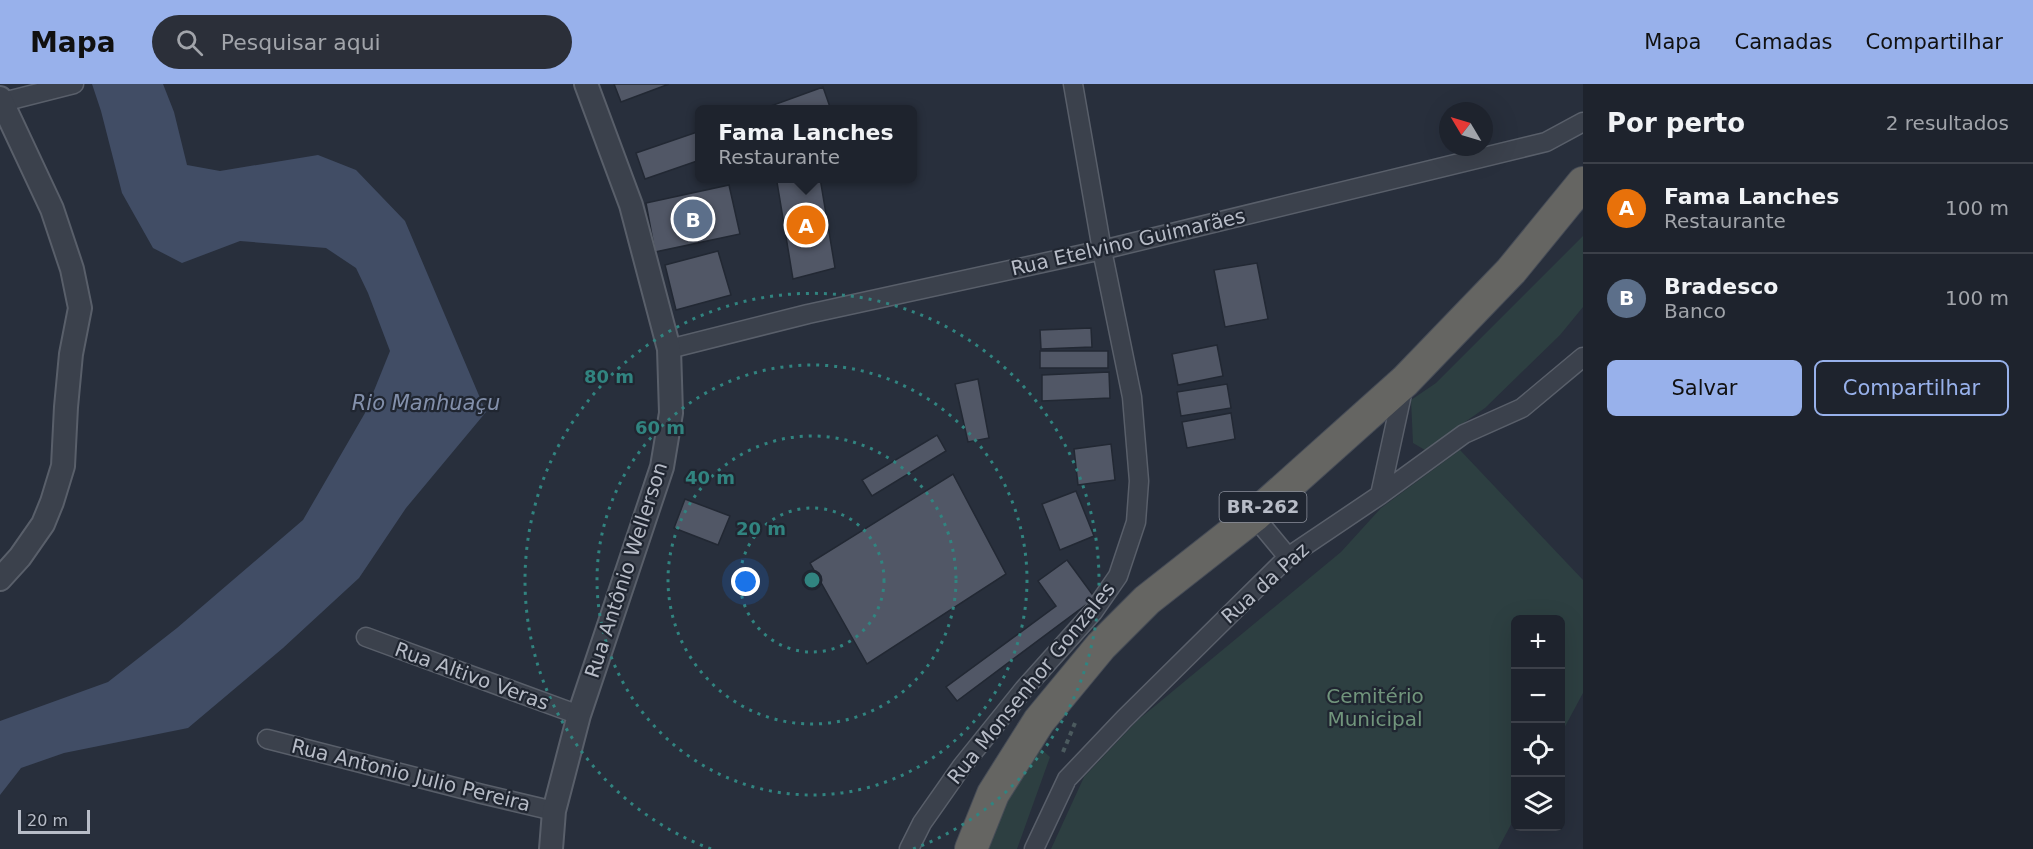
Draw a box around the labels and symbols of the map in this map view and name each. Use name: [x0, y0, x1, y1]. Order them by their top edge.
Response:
north arrow: [1439, 102, 1493, 156]
pin: B: [674, 196, 712, 242]
pin: A: [786, 202, 826, 248]
street label: Rua Etelvino Guimarães: [1008, 203, 1248, 281]
text: 80 m: [584, 366, 634, 387]
water label: Rio Manhuaçu: [352, 391, 500, 415]
text: 60 m: [635, 417, 685, 438]
street label: Rua Antônio Wellerson: [580, 459, 672, 681]
text: 40 m: [685, 467, 735, 488]
road number: BR-262: [1220, 492, 1306, 522]
text: 20 m: [736, 518, 786, 539]
street label: Rua da Paz: [1216, 537, 1314, 629]
your location: [731, 567, 760, 596]
centre of rings: [802, 570, 822, 590]
street label: Rua Monsenhor Gonzales: [942, 577, 1120, 789]
street label: Rua Altivo Veras: [391, 637, 553, 715]
park label: Cemitério Municipal: [1326, 684, 1424, 731]
street label: Rua Antonio Julio Pereira: [289, 734, 533, 816]
scale bar: [18, 807, 90, 834]

